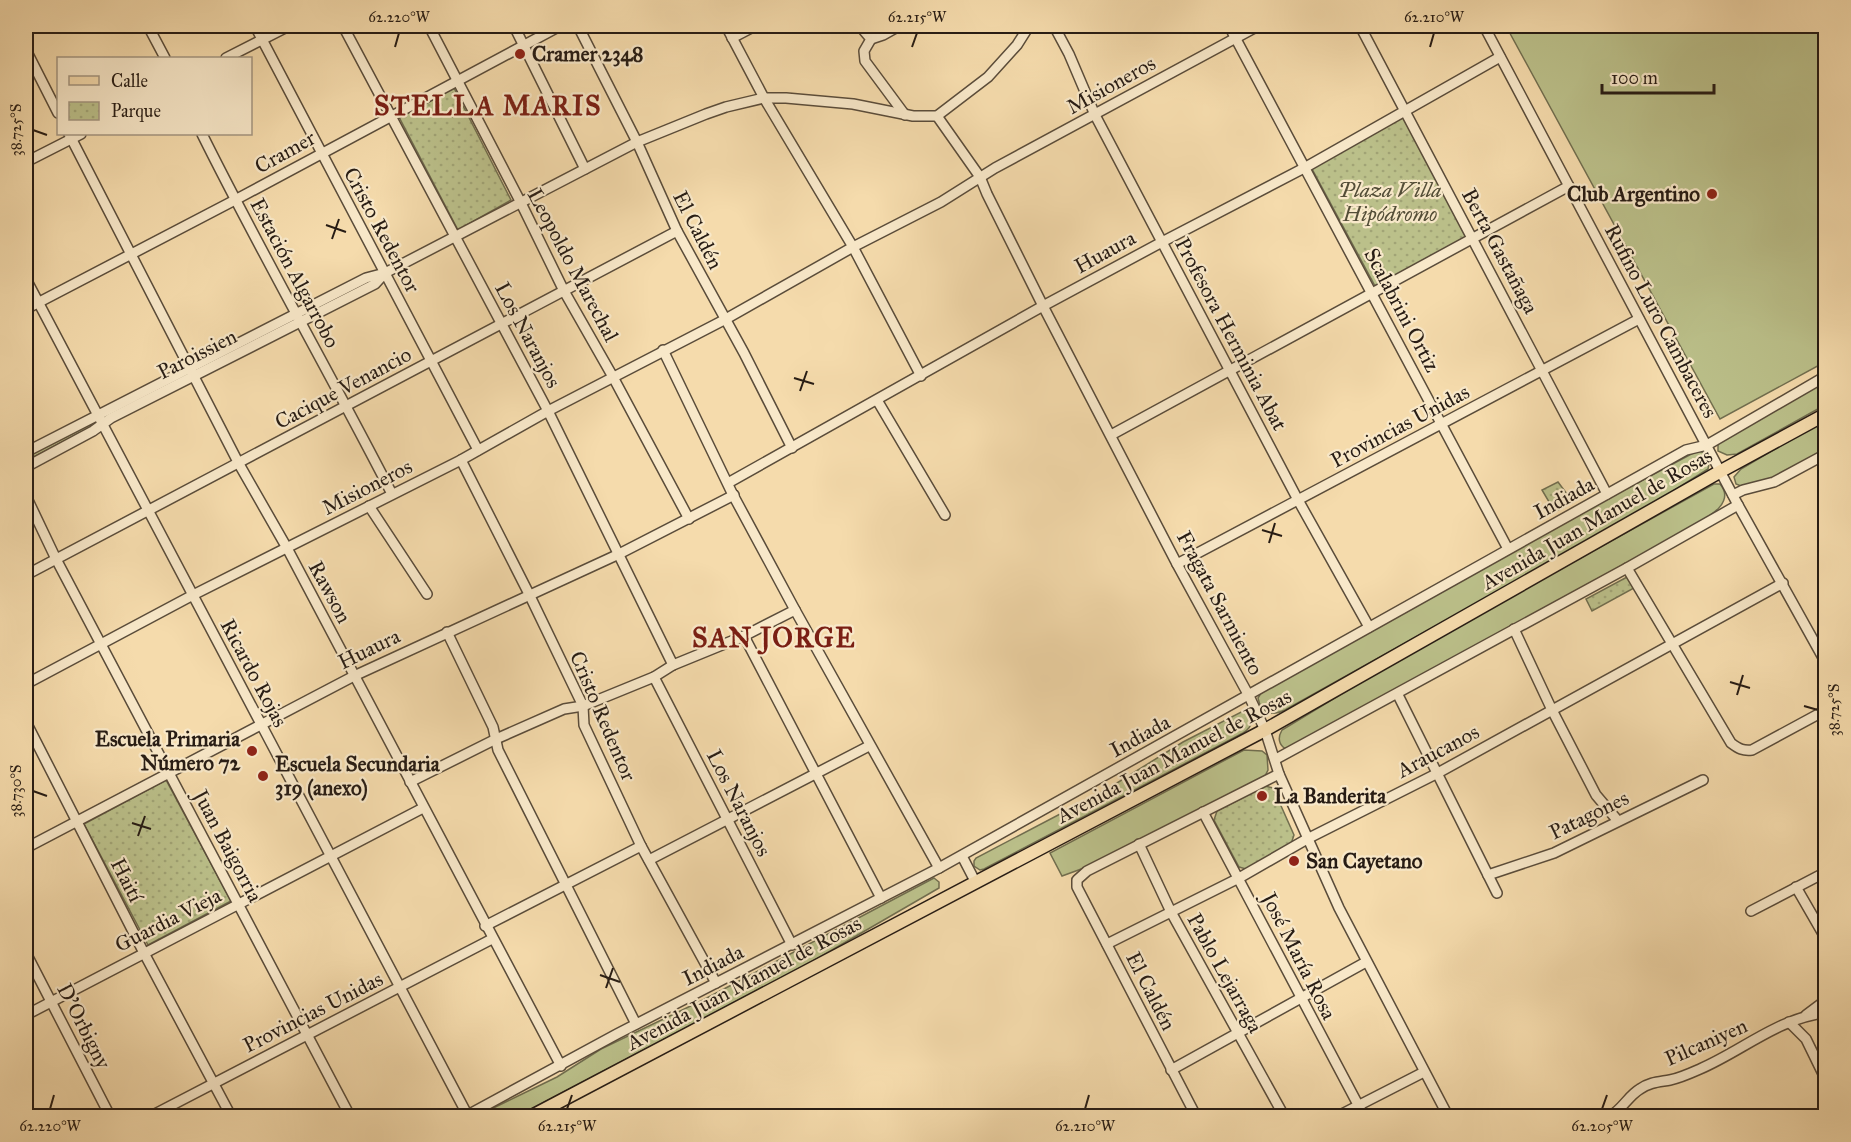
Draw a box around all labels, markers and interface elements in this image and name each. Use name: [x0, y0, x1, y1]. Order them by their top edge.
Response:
text: 62.220°W: [368, 8, 431, 26]
text: 62.215°W: [888, 8, 947, 26]
text: 62.210°W: [1404, 8, 1465, 26]
place label: Cramer 2348: [532, 41, 643, 67]
marker: Cramer 2348: [513, 47, 527, 61]
street label: Misioneros: [1062, 50, 1160, 120]
legend: [57, 57, 252, 135]
scale bar: [1602, 57, 1714, 95]
text: 100 m: [1611, 67, 1658, 89]
text: Calle: [111, 70, 148, 92]
district label: STELLA MARIS: [374, 89, 602, 122]
text: Parque: [111, 100, 161, 123]
text: 38.725°S: [7, 104, 25, 156]
street label: Cramer: [250, 125, 320, 179]
street label: Cristo Redentor: [338, 163, 426, 297]
park label: Plaza Villa Hipódromo: [1338, 177, 1442, 227]
place label: Club Argentino: [1567, 181, 1700, 207]
street label: Leopoldo Marechal: [522, 184, 624, 346]
street label: Berta Gastañaga: [1456, 184, 1544, 318]
street label: El Caldén: [667, 186, 729, 274]
marker: Club Argentino: [1705, 187, 1719, 201]
street label: Estación Algarrobo: [245, 194, 346, 353]
street label: Rufino Luro Cambaceres: [1599, 220, 1723, 422]
street label: Huaura: [1070, 225, 1140, 279]
street label: Profesora Herminia Abat: [1169, 233, 1293, 435]
street label: Scalabrini Ortiz: [1358, 244, 1446, 377]
street label: Los Naranjos: [489, 278, 567, 392]
street label: Paroissien: [153, 323, 241, 385]
street label: Cacique Venancio: [270, 341, 416, 435]
street label: Provincias Unidas: [1326, 379, 1474, 473]
street label: Avenida Juan Manuel de Rosas: [1476, 442, 1717, 596]
street label: Misioneros: [318, 453, 416, 521]
street label: Indiada: [1529, 471, 1599, 525]
street label: Fragata Sarmiento: [1171, 526, 1269, 680]
street label: Rawson: [303, 556, 357, 628]
street label: Ricardo Rojas: [215, 614, 293, 732]
district label: SAN JORGE: [692, 621, 856, 655]
street label: Huaura: [334, 623, 404, 675]
street label: Cristo Redentor: [564, 647, 642, 785]
street label: Avenida Juan Manuel de Rosas: [1051, 683, 1296, 829]
text: 38.725°S: [1825, 684, 1843, 736]
street label: Indiada: [1105, 709, 1175, 763]
street label: Araucanos: [1391, 718, 1484, 784]
place label: Escuela Primaria Número 72: [95, 726, 241, 776]
marker: Escuela Primaria Número 72: [245, 744, 259, 758]
street label: Los Naranjos: [701, 745, 777, 861]
place label: Escuela Secundaria 319 (anexo): [275, 751, 441, 801]
text: 38.730°S: [7, 765, 25, 817]
marker: Escuela Secundaria 319 (anexo): [256, 769, 270, 783]
place label: La Banderita: [1274, 783, 1387, 809]
street label: Juan Baigorria: [187, 784, 268, 907]
street label: Patagones: [1545, 785, 1633, 845]
marker: La Banderita: [1255, 789, 1269, 803]
place label: San Cayetano: [1306, 848, 1423, 874]
street label: Haití: [105, 854, 150, 907]
marker: San Cayetano: [1287, 854, 1301, 868]
street label: Guardia Vieja: [110, 882, 226, 958]
street label: José María Rosa: [1255, 886, 1342, 1024]
street label: Pablo Lejarraga: [1181, 909, 1269, 1038]
street label: Avenida Juan Manuel de Rosas: [621, 910, 866, 1056]
street label: Indiada: [678, 939, 748, 991]
street label: El Caldén: [1120, 947, 1182, 1035]
street label: Provincias Unidas: [239, 966, 387, 1058]
street label: D'Orbigny: [51, 979, 117, 1074]
street label: Pilcaniyen: [1661, 1012, 1751, 1072]
text: 62.220°W: [19, 1117, 82, 1135]
text: 62.215°W: [538, 1117, 597, 1135]
text: 62.210°W: [1055, 1117, 1116, 1135]
text: 62.205°W: [1571, 1117, 1633, 1135]

